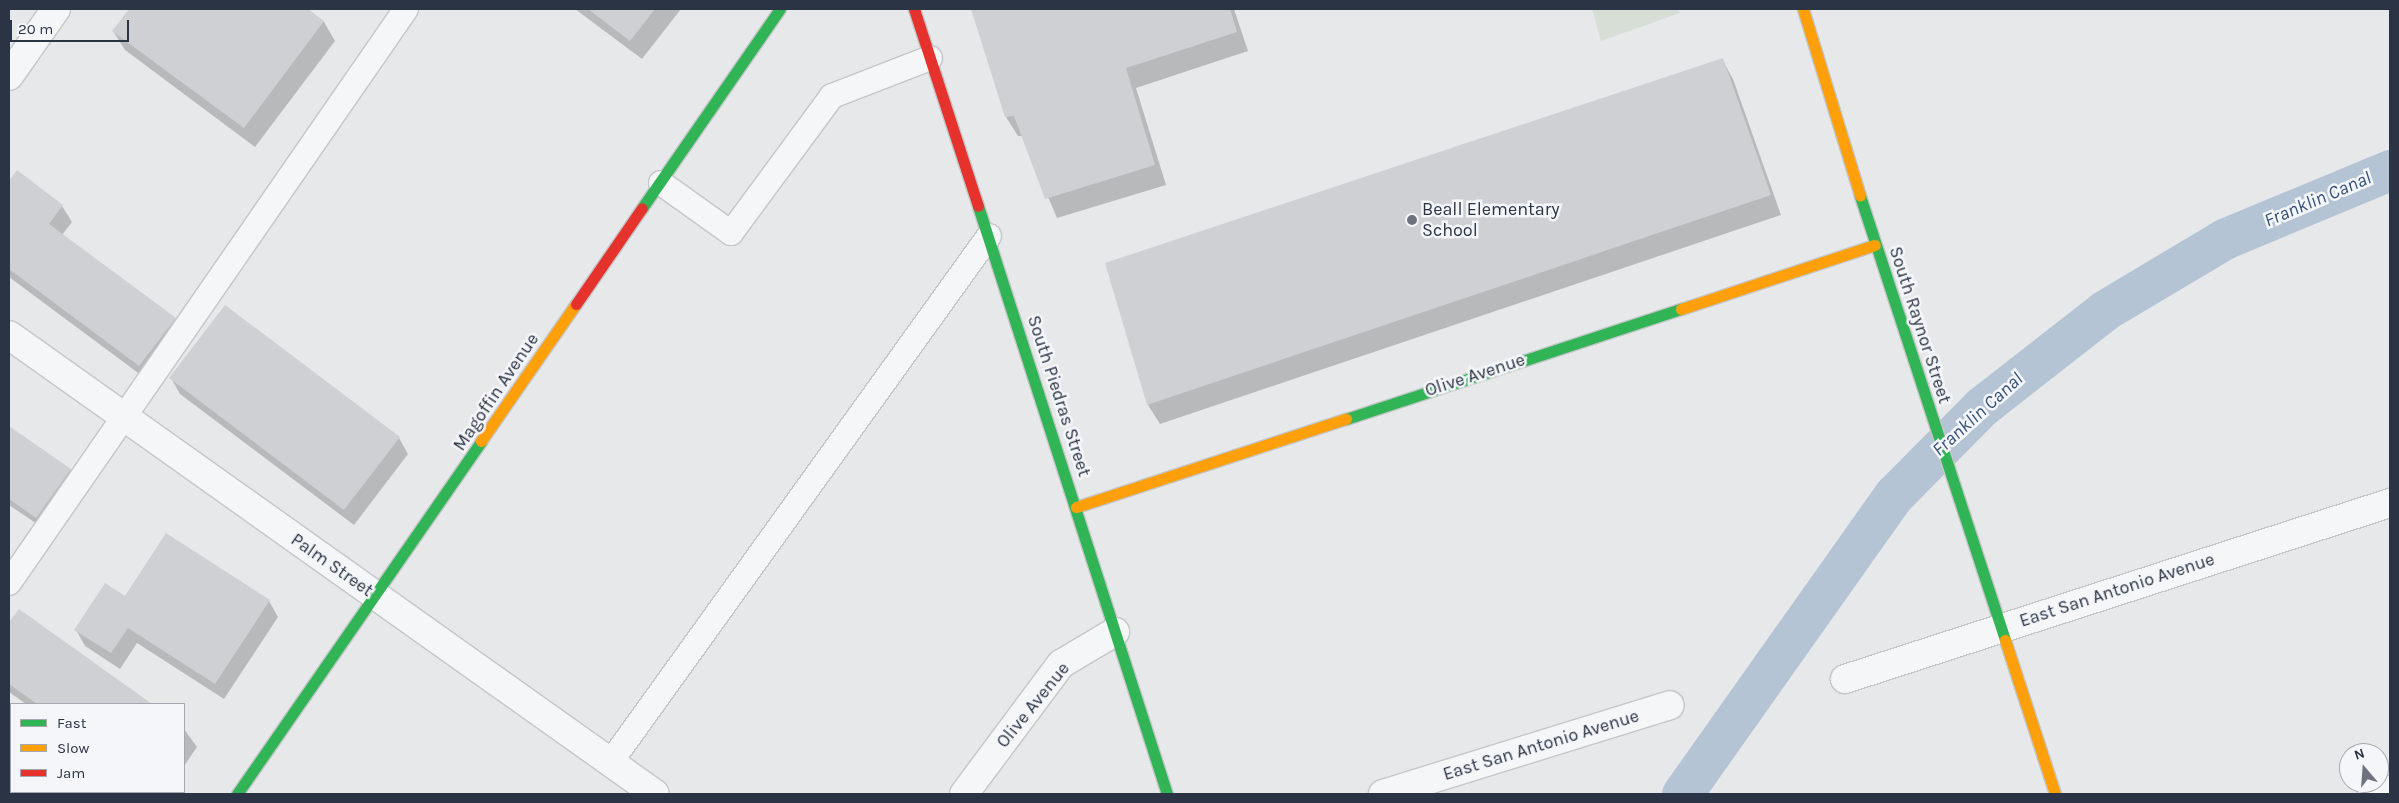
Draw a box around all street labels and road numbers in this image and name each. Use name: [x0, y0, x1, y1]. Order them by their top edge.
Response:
street label: South Raynor Street: [1884, 244, 1956, 406]
street label: South Piedras Street: [1023, 313, 1095, 479]
street label: Magoffin Avenue: [449, 329, 543, 455]
street label: Olive Avenue: [1422, 349, 1528, 401]
street label: Palm Street: [287, 529, 377, 601]
street label: East San Antonio Avenue: [2017, 548, 2217, 632]
street label: Olive Avenue: [992, 658, 1074, 752]
street label: East San Antonio Avenue: [1440, 705, 1642, 785]

